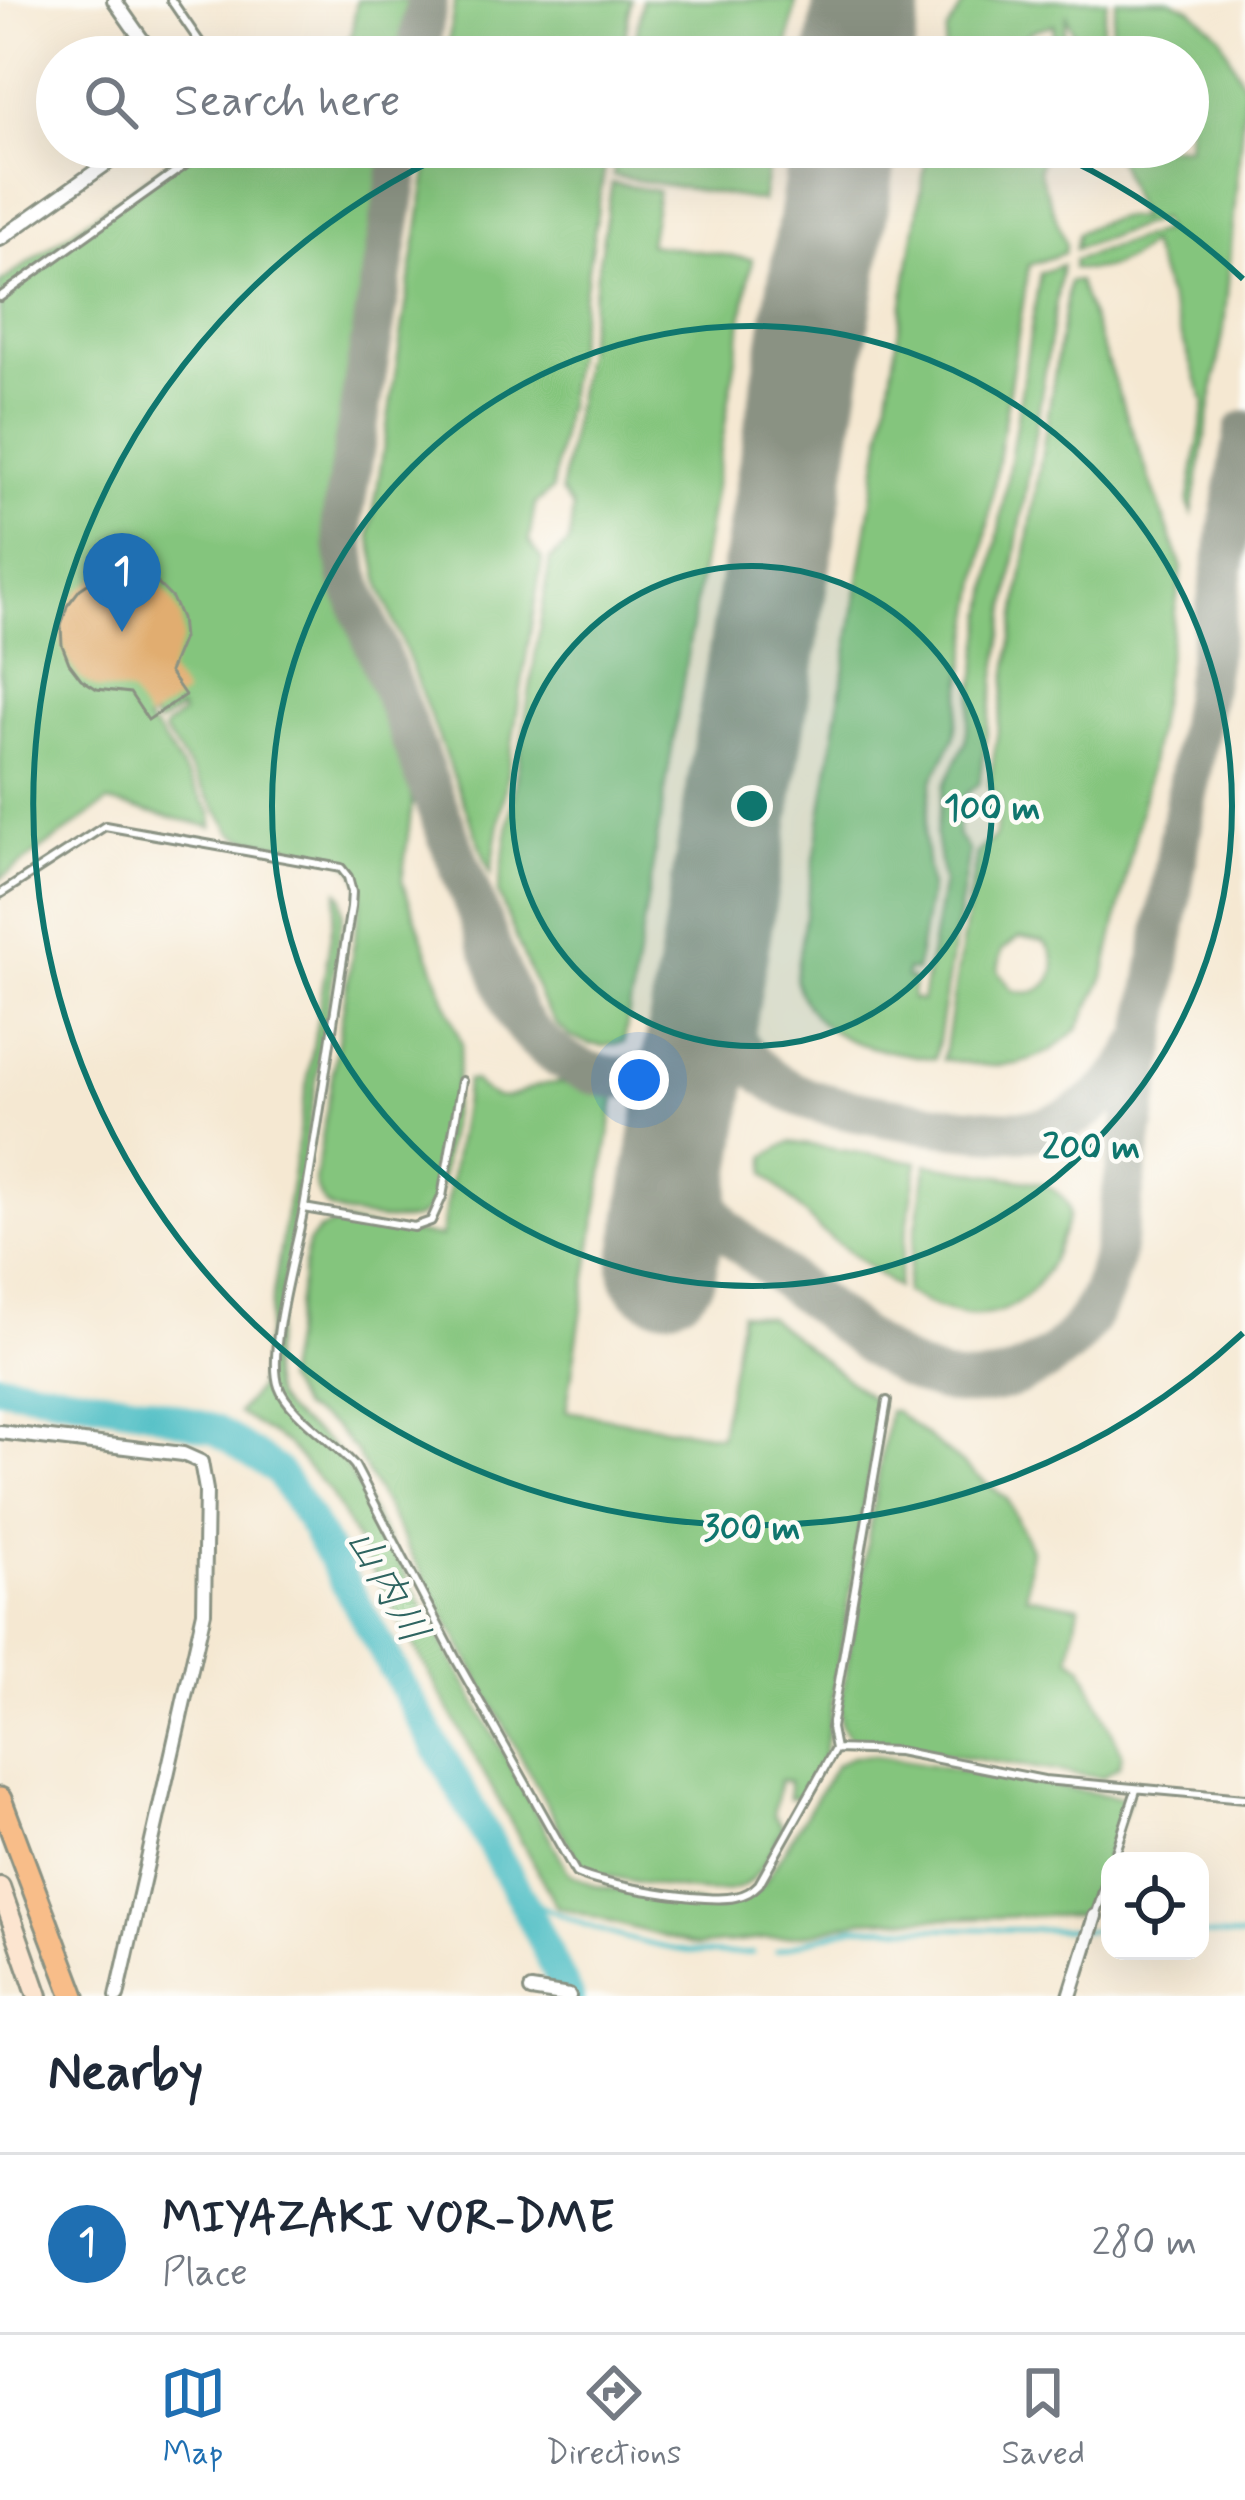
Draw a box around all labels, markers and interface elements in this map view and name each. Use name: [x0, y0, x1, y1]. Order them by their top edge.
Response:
search box: [36, 36, 1209, 168]
icon: search: [78, 69, 144, 135]
text: Search here: [174, 73, 401, 132]
pin: 1: [83, 533, 161, 632]
centre of rings: [731, 785, 773, 827]
text: 100 m: [944, 786, 1040, 833]
your location: [609, 1050, 669, 1110]
text: 200 m: [1042, 1125, 1140, 1172]
text: 300 m: [704, 1506, 800, 1553]
water label: 山内川: [331, 1517, 441, 1654]
map controls: [1101, 1852, 1209, 1960]
button: locate: [1101, 1852, 1209, 1960]
text: Nearby: [48, 2041, 203, 2107]
text: MIYAZAKI VOR-DME: [162, 2189, 614, 2248]
text: 1: [78, 2218, 96, 2269]
text: 280 m: [1092, 2218, 1197, 2269]
text: Place: [162, 2248, 248, 2299]
tab: Map: [160, 2360, 226, 2476]
tab: Directions: [546, 2360, 682, 2476]
tab: Saved: [1002, 2360, 1085, 2476]

